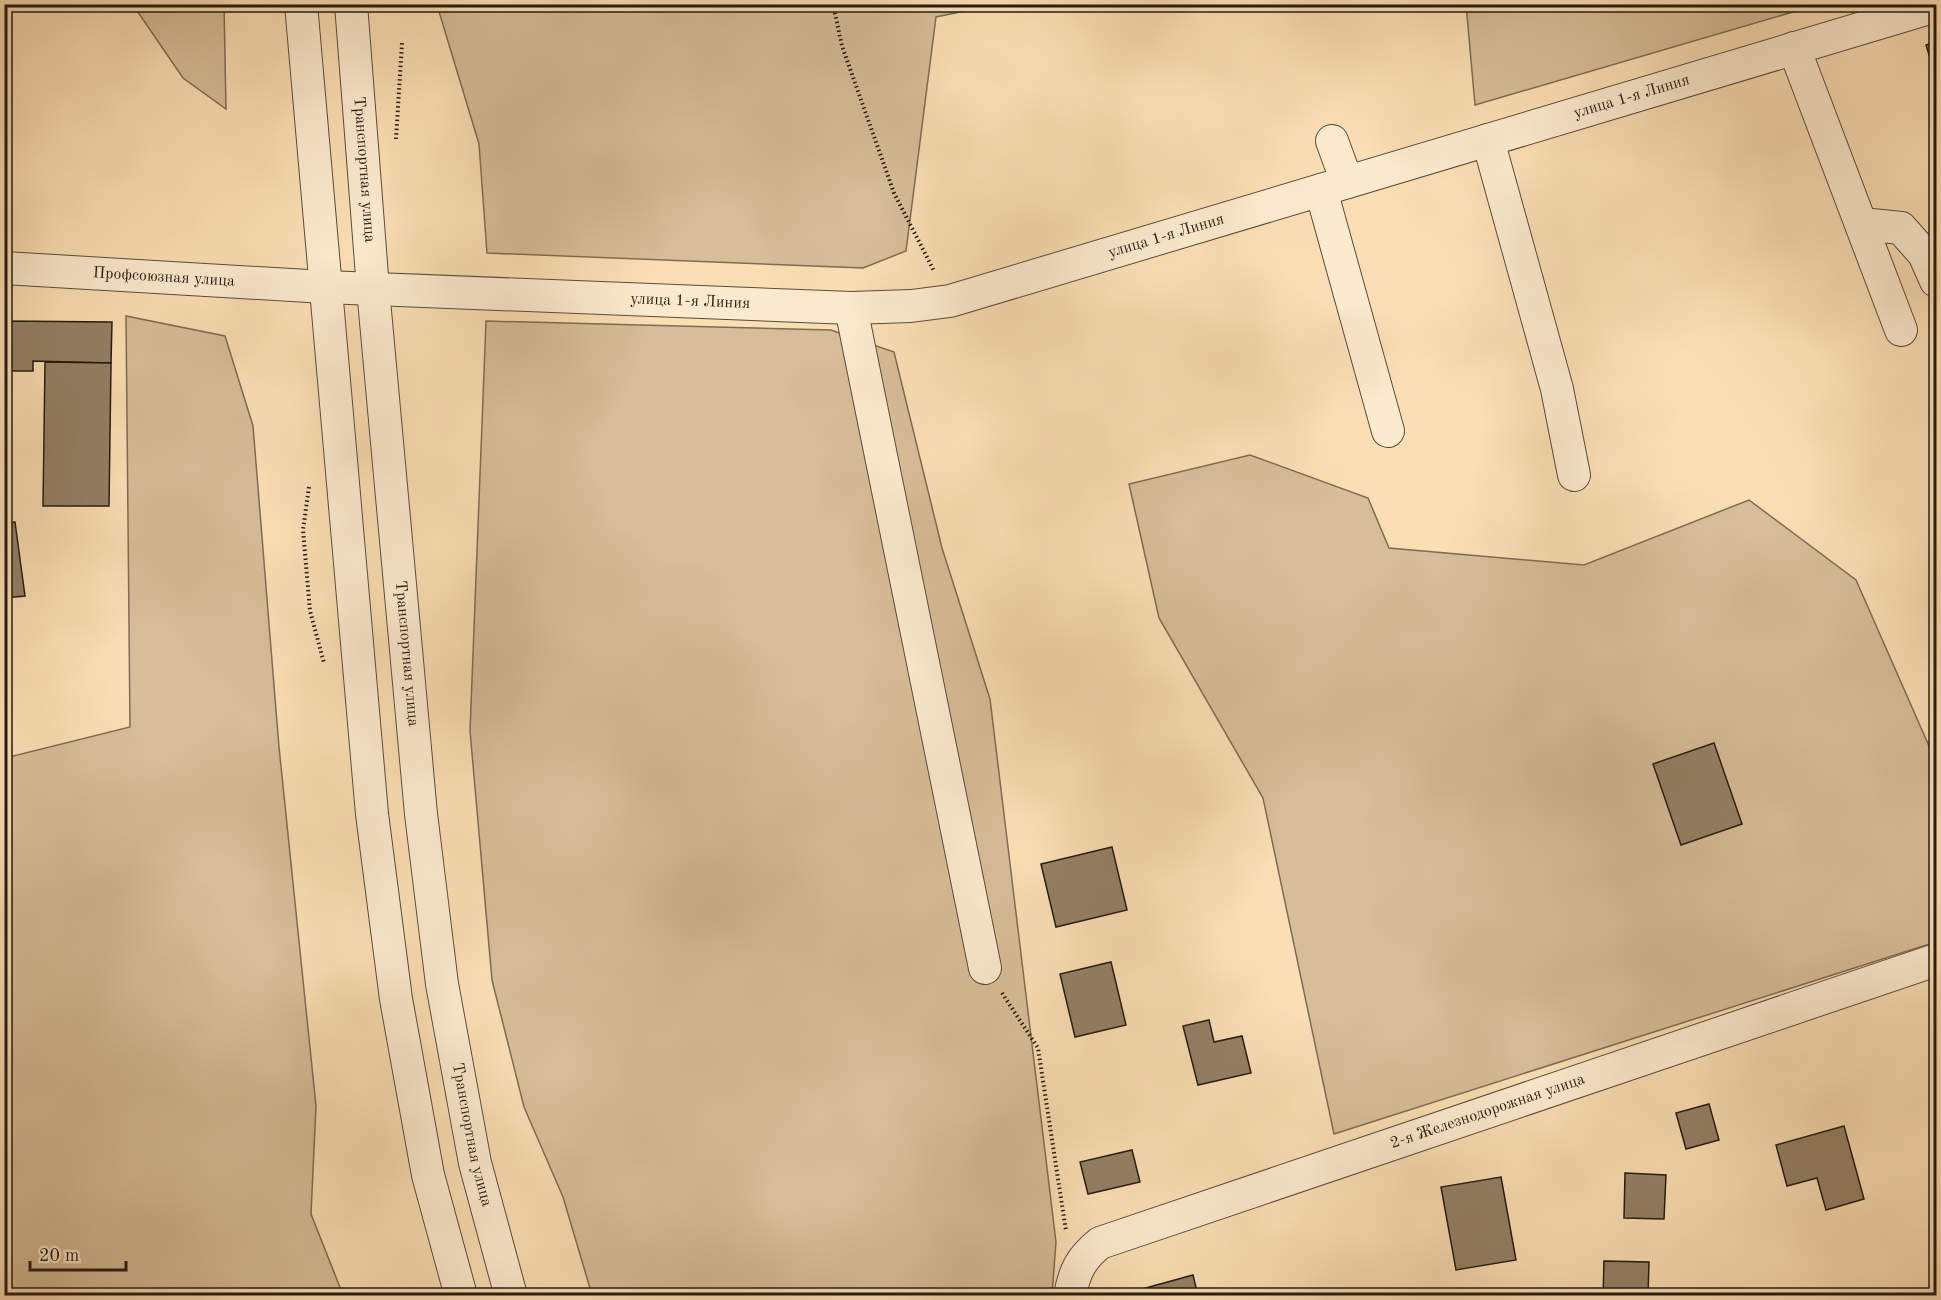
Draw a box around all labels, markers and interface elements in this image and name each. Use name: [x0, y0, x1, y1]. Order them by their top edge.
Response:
street label: улица 1-я Линия: [1572, 72, 1692, 122]
street label: Транспортная улица: [350, 96, 377, 243]
street label: улица 1-я Линия: [1106, 211, 1226, 261]
street label: Профсоюзная улица: [92, 265, 235, 290]
street label: улица 1-я Линия: [630, 291, 751, 312]
street label: Транспортная улица: [392, 580, 421, 727]
street label: Транспортная улица: [449, 1062, 494, 1209]
street label: 2-я Железнодорожная улица: [1388, 1071, 1587, 1152]
scale bar: [30, 1234, 126, 1272]
text: 20 m: [39, 1247, 79, 1265]

